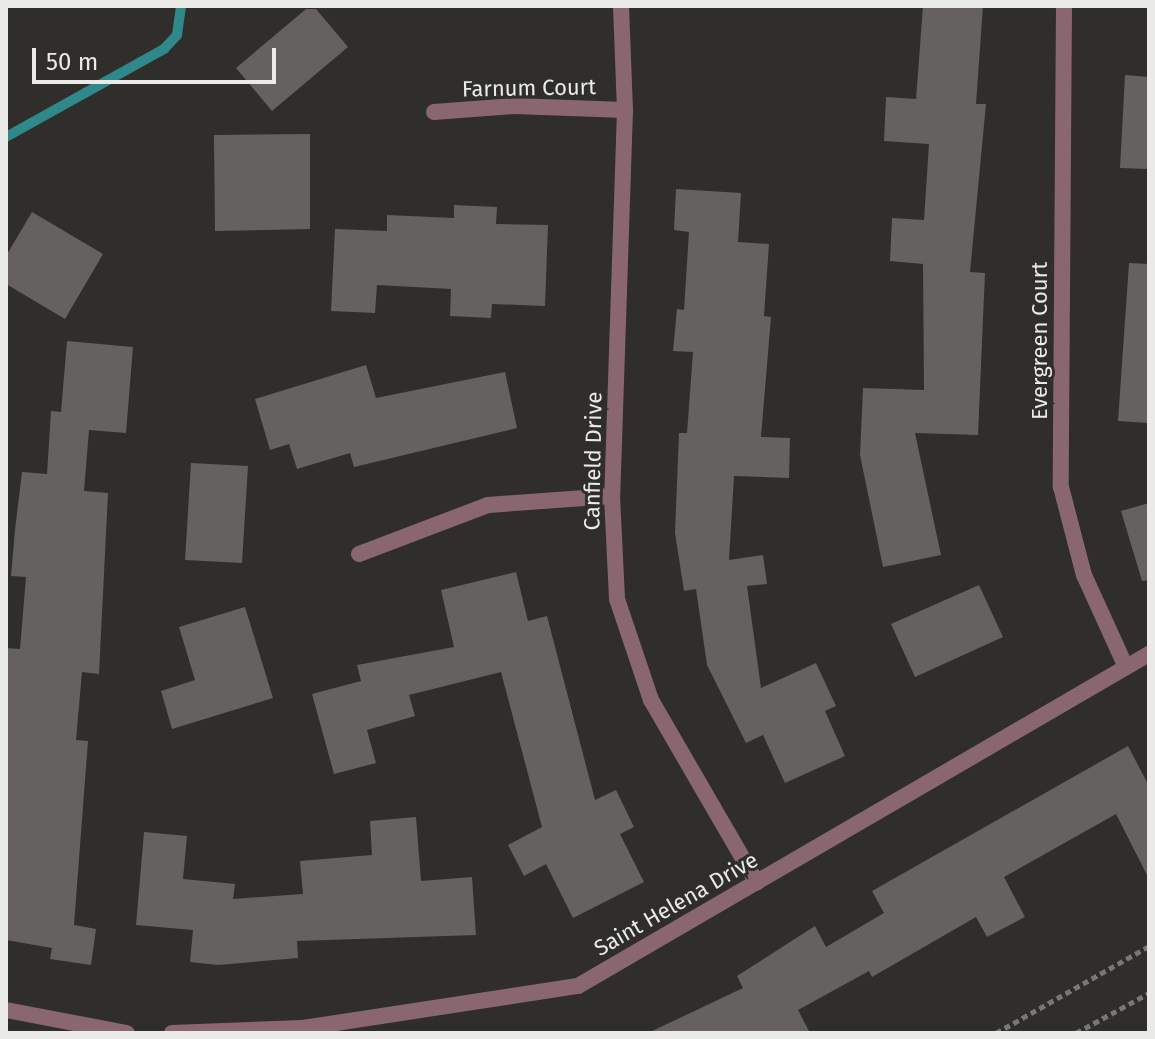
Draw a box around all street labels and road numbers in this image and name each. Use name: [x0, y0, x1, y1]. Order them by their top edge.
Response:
street label: Farnum Court: [462, 74, 596, 102]
street label: Evergreen Court: [1027, 262, 1053, 420]
street label: Canfield Drive: [579, 392, 607, 530]
street label: Saint Helena Drive: [590, 846, 762, 962]

